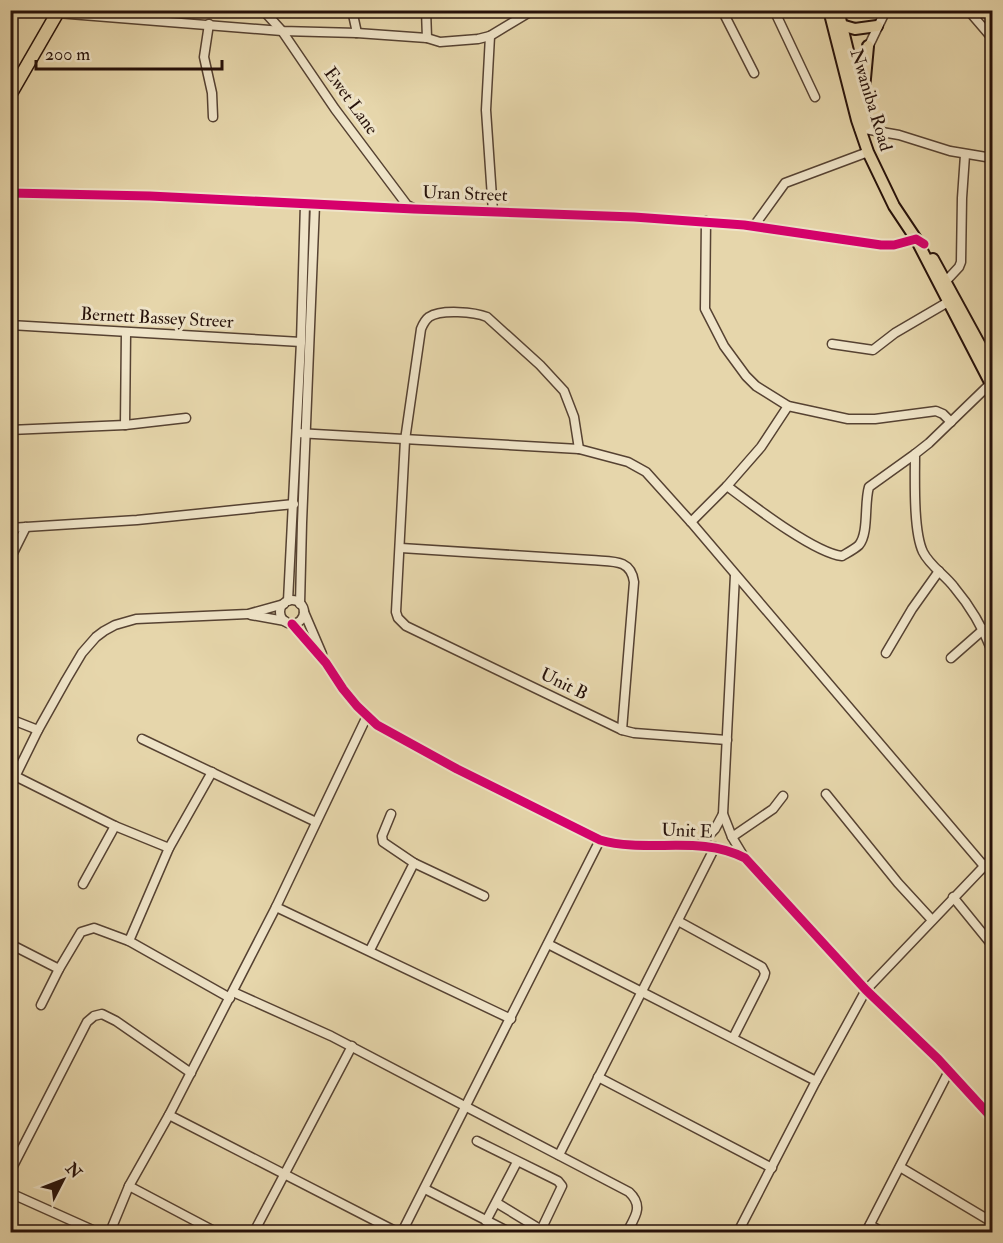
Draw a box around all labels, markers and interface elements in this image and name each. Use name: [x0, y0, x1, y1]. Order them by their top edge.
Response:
scale bar: [36, 33, 222, 71]
text: 200 m: [45, 43, 90, 66]
street label: Nwaniba Road: [845, 46, 897, 154]
street label: Ewet Lane: [319, 63, 384, 140]
street label: Uran Street: [422, 181, 508, 207]
street label: Bernett Bassey Streer: [80, 303, 234, 334]
street label: Unit B: [536, 663, 592, 705]
street label: Unit E: [661, 819, 713, 843]
north arrow: [33, 1150, 93, 1210]
text: N: [61, 1158, 86, 1183]

